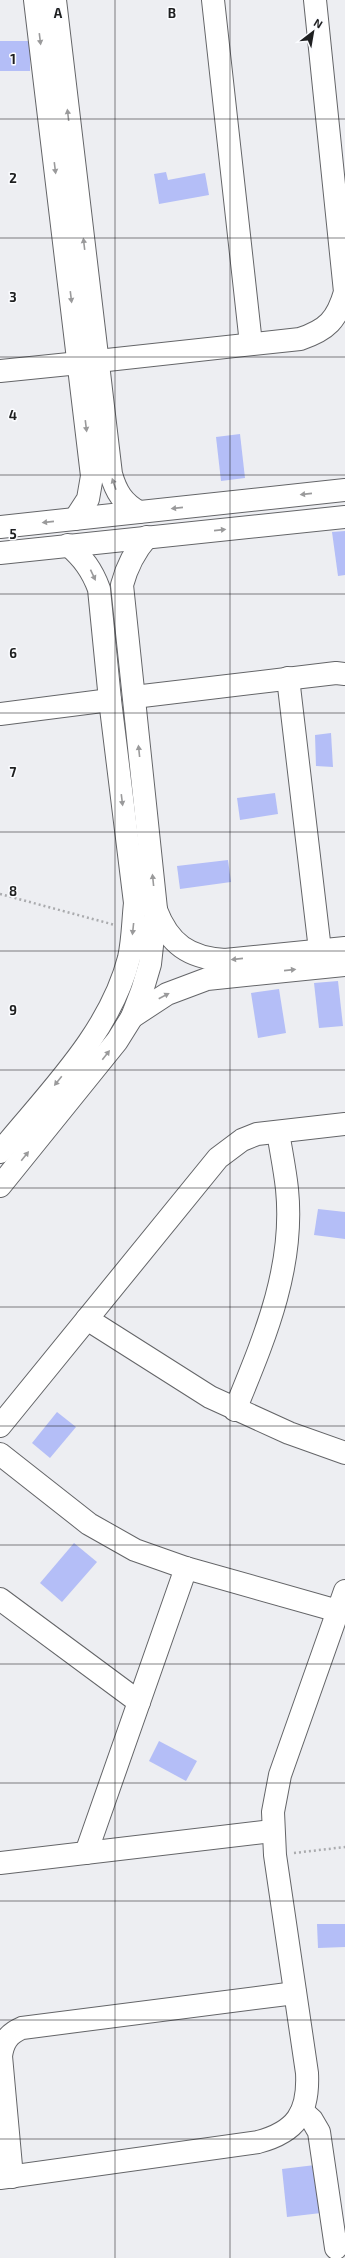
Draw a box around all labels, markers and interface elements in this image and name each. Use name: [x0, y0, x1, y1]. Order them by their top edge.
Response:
text: A: [54, 5, 63, 21]
text: B: [168, 5, 176, 21]
north arrow: [293, 12, 333, 52]
text: N: [312, 15, 325, 31]
one-way arrow: [37, 33, 43, 45]
text: 1: [10, 51, 16, 67]
one-way arrow: [65, 109, 71, 121]
one-way arrow: [52, 162, 58, 174]
text: 2: [9, 170, 17, 186]
one-way arrow: [81, 238, 87, 250]
text: 3: [9, 289, 17, 305]
one-way arrow: [68, 291, 74, 303]
text: 4: [9, 407, 17, 423]
one-way arrow: [83, 420, 89, 432]
one-way arrow: [111, 477, 117, 489]
one-way arrow: [300, 491, 312, 497]
one-way arrow: [171, 505, 183, 511]
one-way arrow: [42, 519, 54, 525]
text: 5: [9, 526, 17, 542]
one-way arrow: [214, 526, 226, 533]
one-way arrow: [90, 569, 96, 580]
text: 6: [9, 645, 17, 661]
one-way arrow: [136, 745, 143, 757]
text: 7: [10, 764, 17, 780]
one-way arrow: [119, 794, 125, 806]
one-way arrow: [149, 874, 156, 887]
text: 8: [9, 883, 17, 899]
one-way arrow: [129, 923, 136, 935]
one-way arrow: [231, 956, 243, 962]
one-way arrow: [284, 967, 296, 973]
one-way arrow: [158, 992, 170, 999]
text: 9: [9, 1002, 17, 1018]
one-way arrow: [102, 1049, 111, 1060]
one-way arrow: [54, 1075, 63, 1086]
one-way arrow: [20, 1151, 29, 1161]

